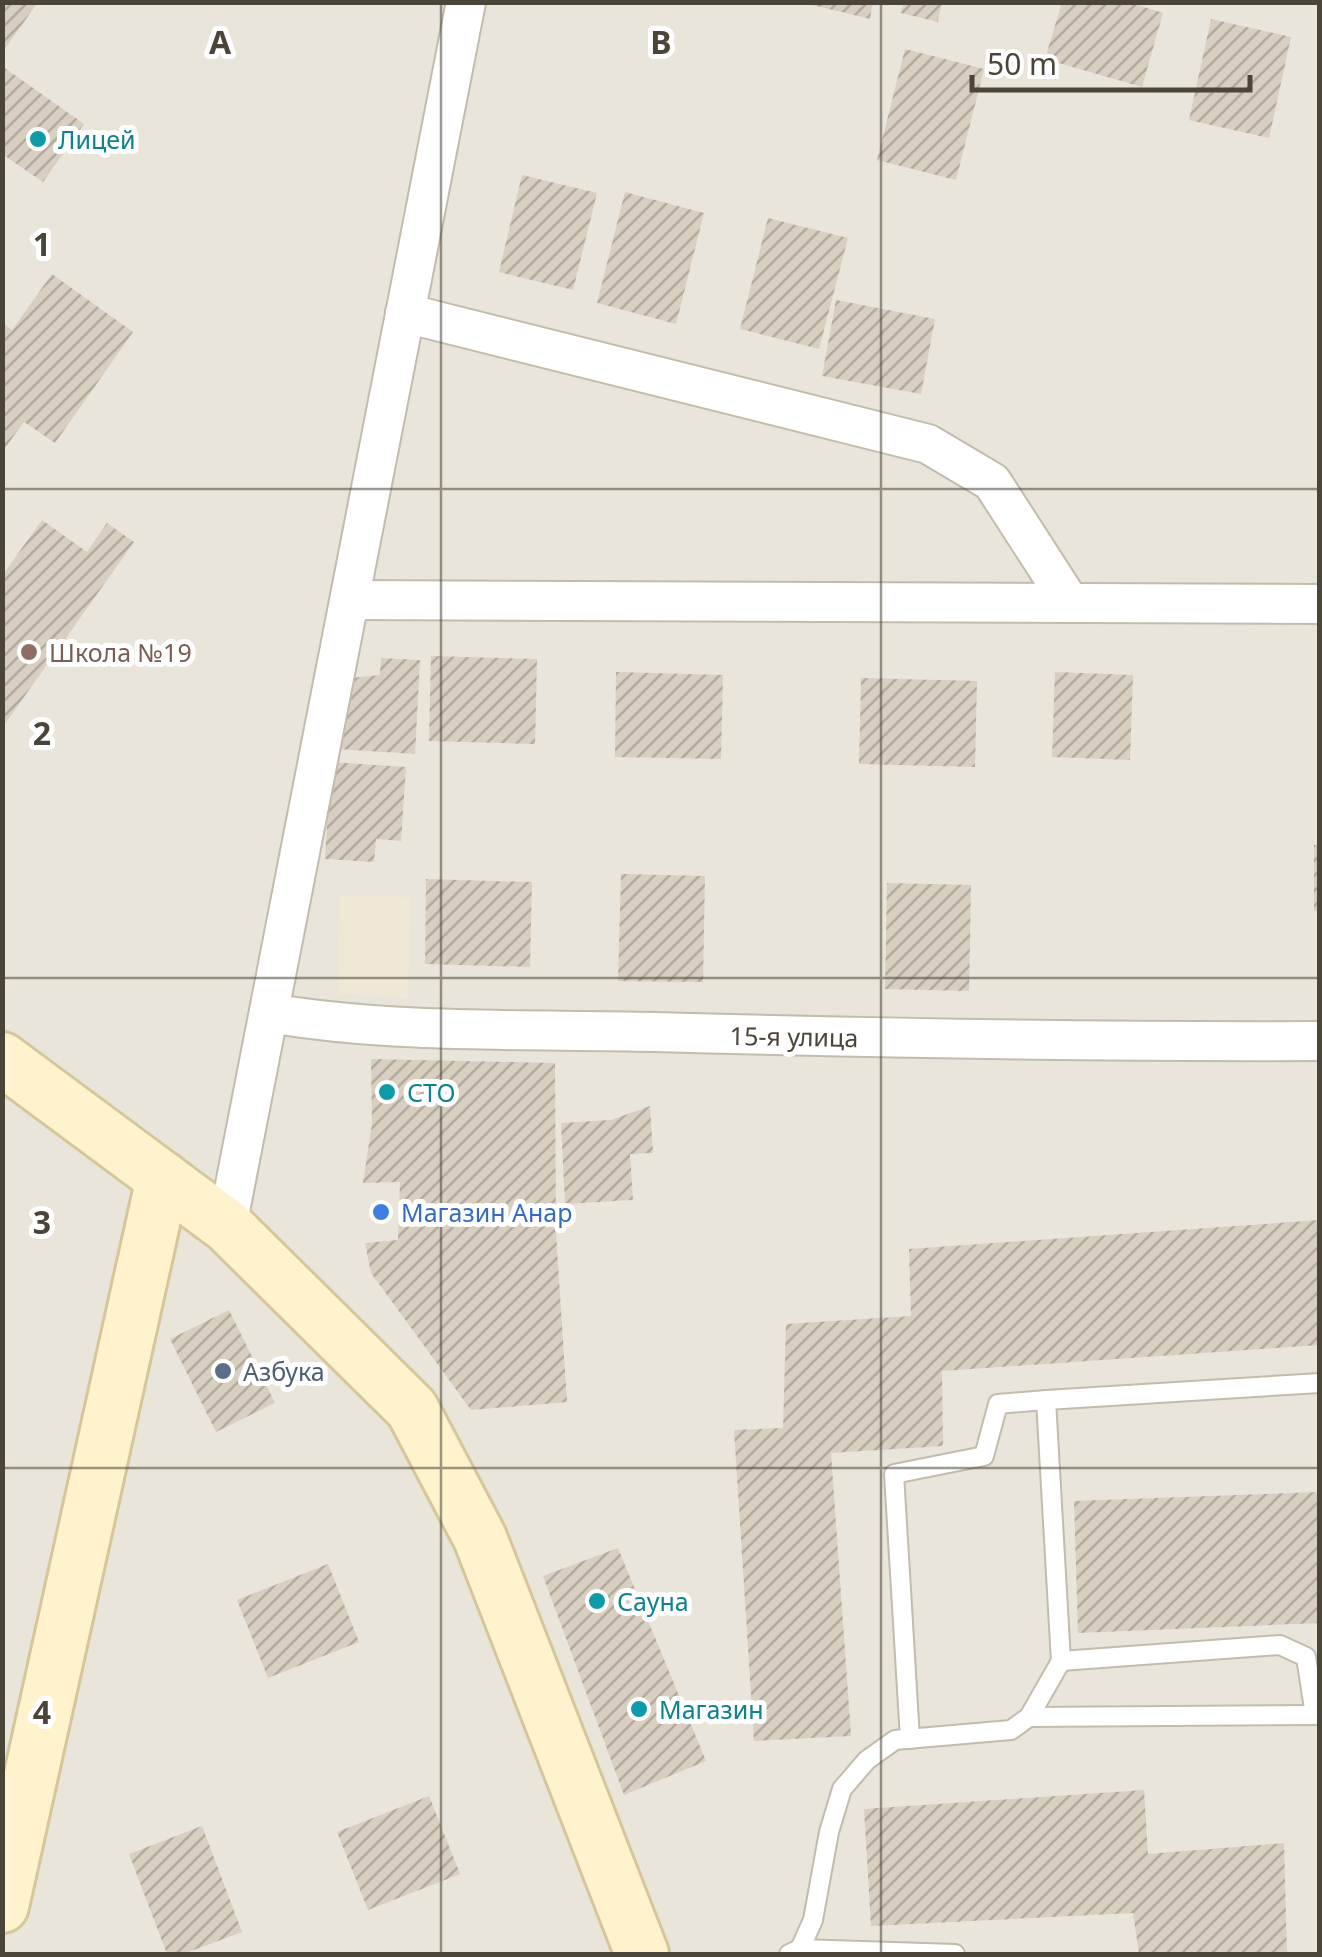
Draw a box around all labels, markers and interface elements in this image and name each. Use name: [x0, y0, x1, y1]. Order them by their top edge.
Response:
text: A: [209, 20, 232, 63]
text: B: [650, 20, 672, 63]
scale bar: [972, 30, 1250, 92]
text: 50 m: [987, 43, 1057, 84]
place label: Лицей: [58, 122, 136, 156]
marker: Лицей: [27, 128, 49, 150]
text: 1: [33, 222, 51, 265]
place label: Школа №19: [49, 635, 192, 669]
marker: Школа №19: [18, 641, 40, 663]
text: 2: [33, 711, 51, 754]
street label: 15-я улица: [729, 1018, 859, 1054]
place label: СТО: [407, 1075, 455, 1109]
marker: СТО: [376, 1081, 398, 1103]
place label: Магазин Анар: [401, 1195, 572, 1229]
text: 3: [33, 1200, 51, 1243]
marker: Магазин Анар: [370, 1201, 392, 1223]
place label: Азбука: [243, 1354, 325, 1388]
marker: Азбука: [212, 1360, 234, 1382]
place label: Сауна: [617, 1584, 689, 1618]
marker: Сауна: [586, 1590, 608, 1612]
text: 4: [33, 1690, 51, 1733]
place label: Магазин: [659, 1692, 764, 1726]
marker: Магазин: [628, 1698, 650, 1720]

